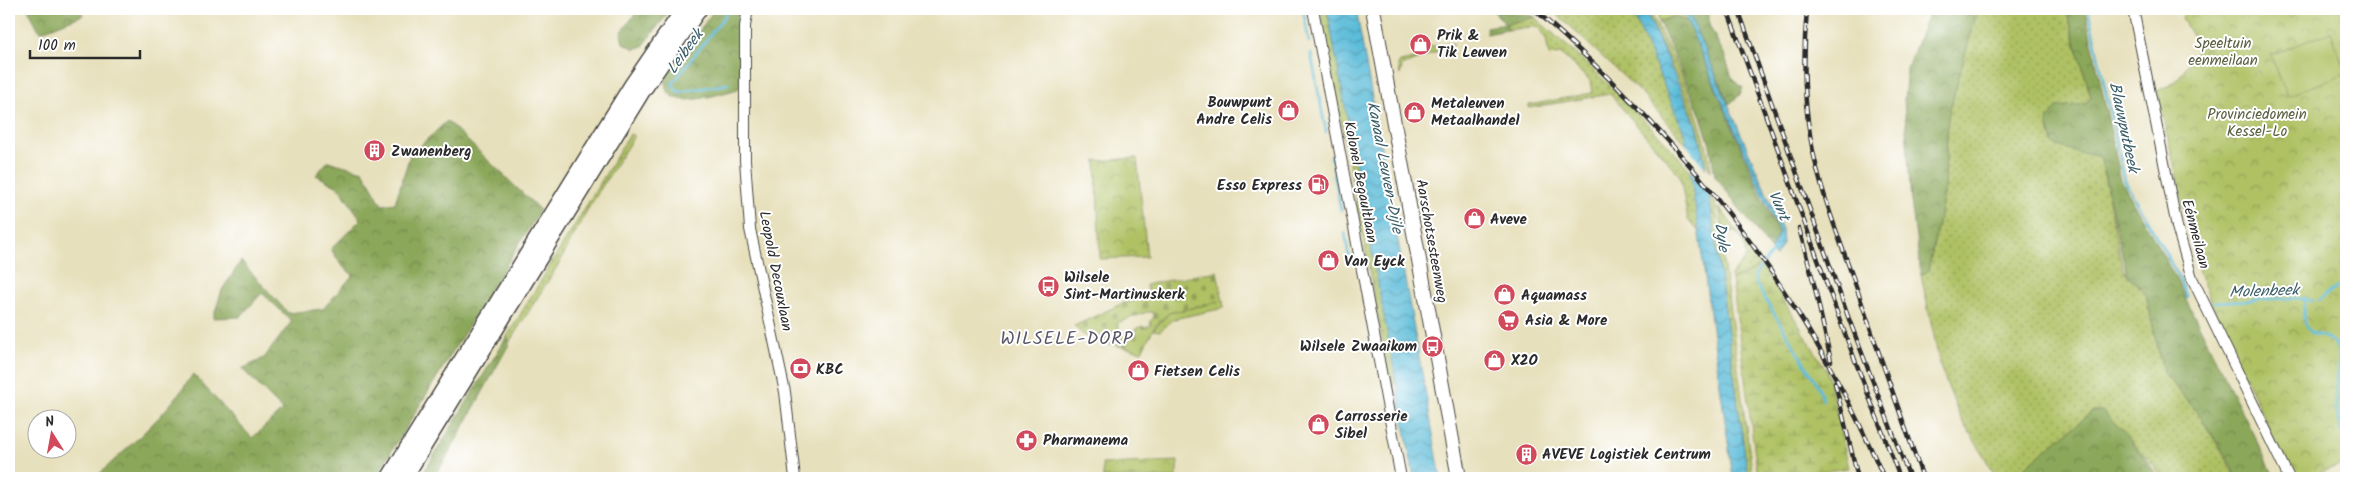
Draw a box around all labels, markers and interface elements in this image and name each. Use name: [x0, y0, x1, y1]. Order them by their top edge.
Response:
water label: Leibeek: [660, 22, 711, 79]
place label: Prik & Tik Leuven: [1437, 24, 1507, 65]
scale bar: [30, 28, 140, 60]
shop icon: Prik & Tik Leuven: [1409, 32, 1433, 56]
park label: Speeltuin eenmeilaan: [2188, 32, 2258, 73]
text: 100 m: [38, 34, 76, 58]
water label: Blauwputbeek: [2102, 80, 2146, 177]
place label: Bouwpunt Andre Celis: [1196, 91, 1272, 132]
place label: Metaleuven Metaalhandel: [1431, 92, 1520, 133]
shop icon: Bouwpunt Andre Celis: [1276, 99, 1300, 123]
water label: Kanaal Leuven-Dijle: [1360, 99, 1410, 237]
shop icon: Metaleuven Metaalhandel: [1403, 100, 1427, 124]
park label: Provinciedomein Kessel-Lo: [2207, 103, 2307, 144]
street label: Kolonel Begaultlaan: [1336, 119, 1384, 245]
building icon: Zwanenberg: [363, 139, 387, 163]
place label: Zwanenberg: [391, 140, 471, 164]
fuel station icon: Esso Express: [1306, 173, 1330, 197]
place label: Esso Express: [1217, 174, 1302, 198]
street label: Aarschotsesteenweg: [1408, 177, 1454, 305]
water label: Vunt: [1761, 186, 1797, 227]
street label: Eénmeilaan: [2174, 197, 2216, 272]
shop icon: Aveve: [1462, 207, 1486, 231]
place label: Aveve: [1490, 208, 1527, 232]
street label: Leopold Decouxlaan: [752, 209, 798, 333]
water label: Dyle: [1707, 221, 1736, 255]
shop icon: Van Eyck: [1316, 249, 1340, 273]
place label: Van Eyck: [1344, 250, 1405, 274]
place label: Wilsele Sint-Martinuskerk: [1064, 266, 1185, 307]
bus stop icon: Wilsele Sint-Martinuskerk: [1036, 274, 1060, 298]
water label: Molenbeek: [2229, 278, 2302, 305]
shop icon: Aquamass: [1493, 283, 1517, 307]
place label: Aquamass: [1521, 284, 1587, 308]
supermarket icon: Asia & More: [1497, 308, 1521, 332]
place label: Asia & More: [1525, 309, 1608, 333]
district label: WILSELE-DORP: [1000, 325, 1134, 354]
bus stop icon: Wilsele Zwaaikom: [1421, 334, 1445, 358]
place label: Wilsele Zwaaikom: [1300, 335, 1417, 359]
shop icon: X2O: [1483, 348, 1507, 372]
place label: X2O: [1510, 349, 1539, 373]
bank icon: KBC: [788, 357, 812, 381]
place label: KBC: [816, 358, 844, 382]
shop icon: Fietsen Celis: [1126, 359, 1150, 383]
place label: Fietsen Celis: [1154, 360, 1240, 384]
place label: Carrosserie Sibel: [1335, 405, 1408, 446]
north arrow: [28, 410, 78, 460]
text: N: [43, 411, 56, 434]
shop icon: Carrosserie Sibel: [1307, 413, 1331, 437]
pharmacy icon: Pharmanema: [1015, 428, 1039, 452]
place label: Pharmanema: [1043, 429, 1129, 453]
building icon: AVEVE Logistiek Centrum: [1514, 442, 1538, 466]
place label: AVEVE Logistiek Centrum: [1542, 443, 1711, 467]

